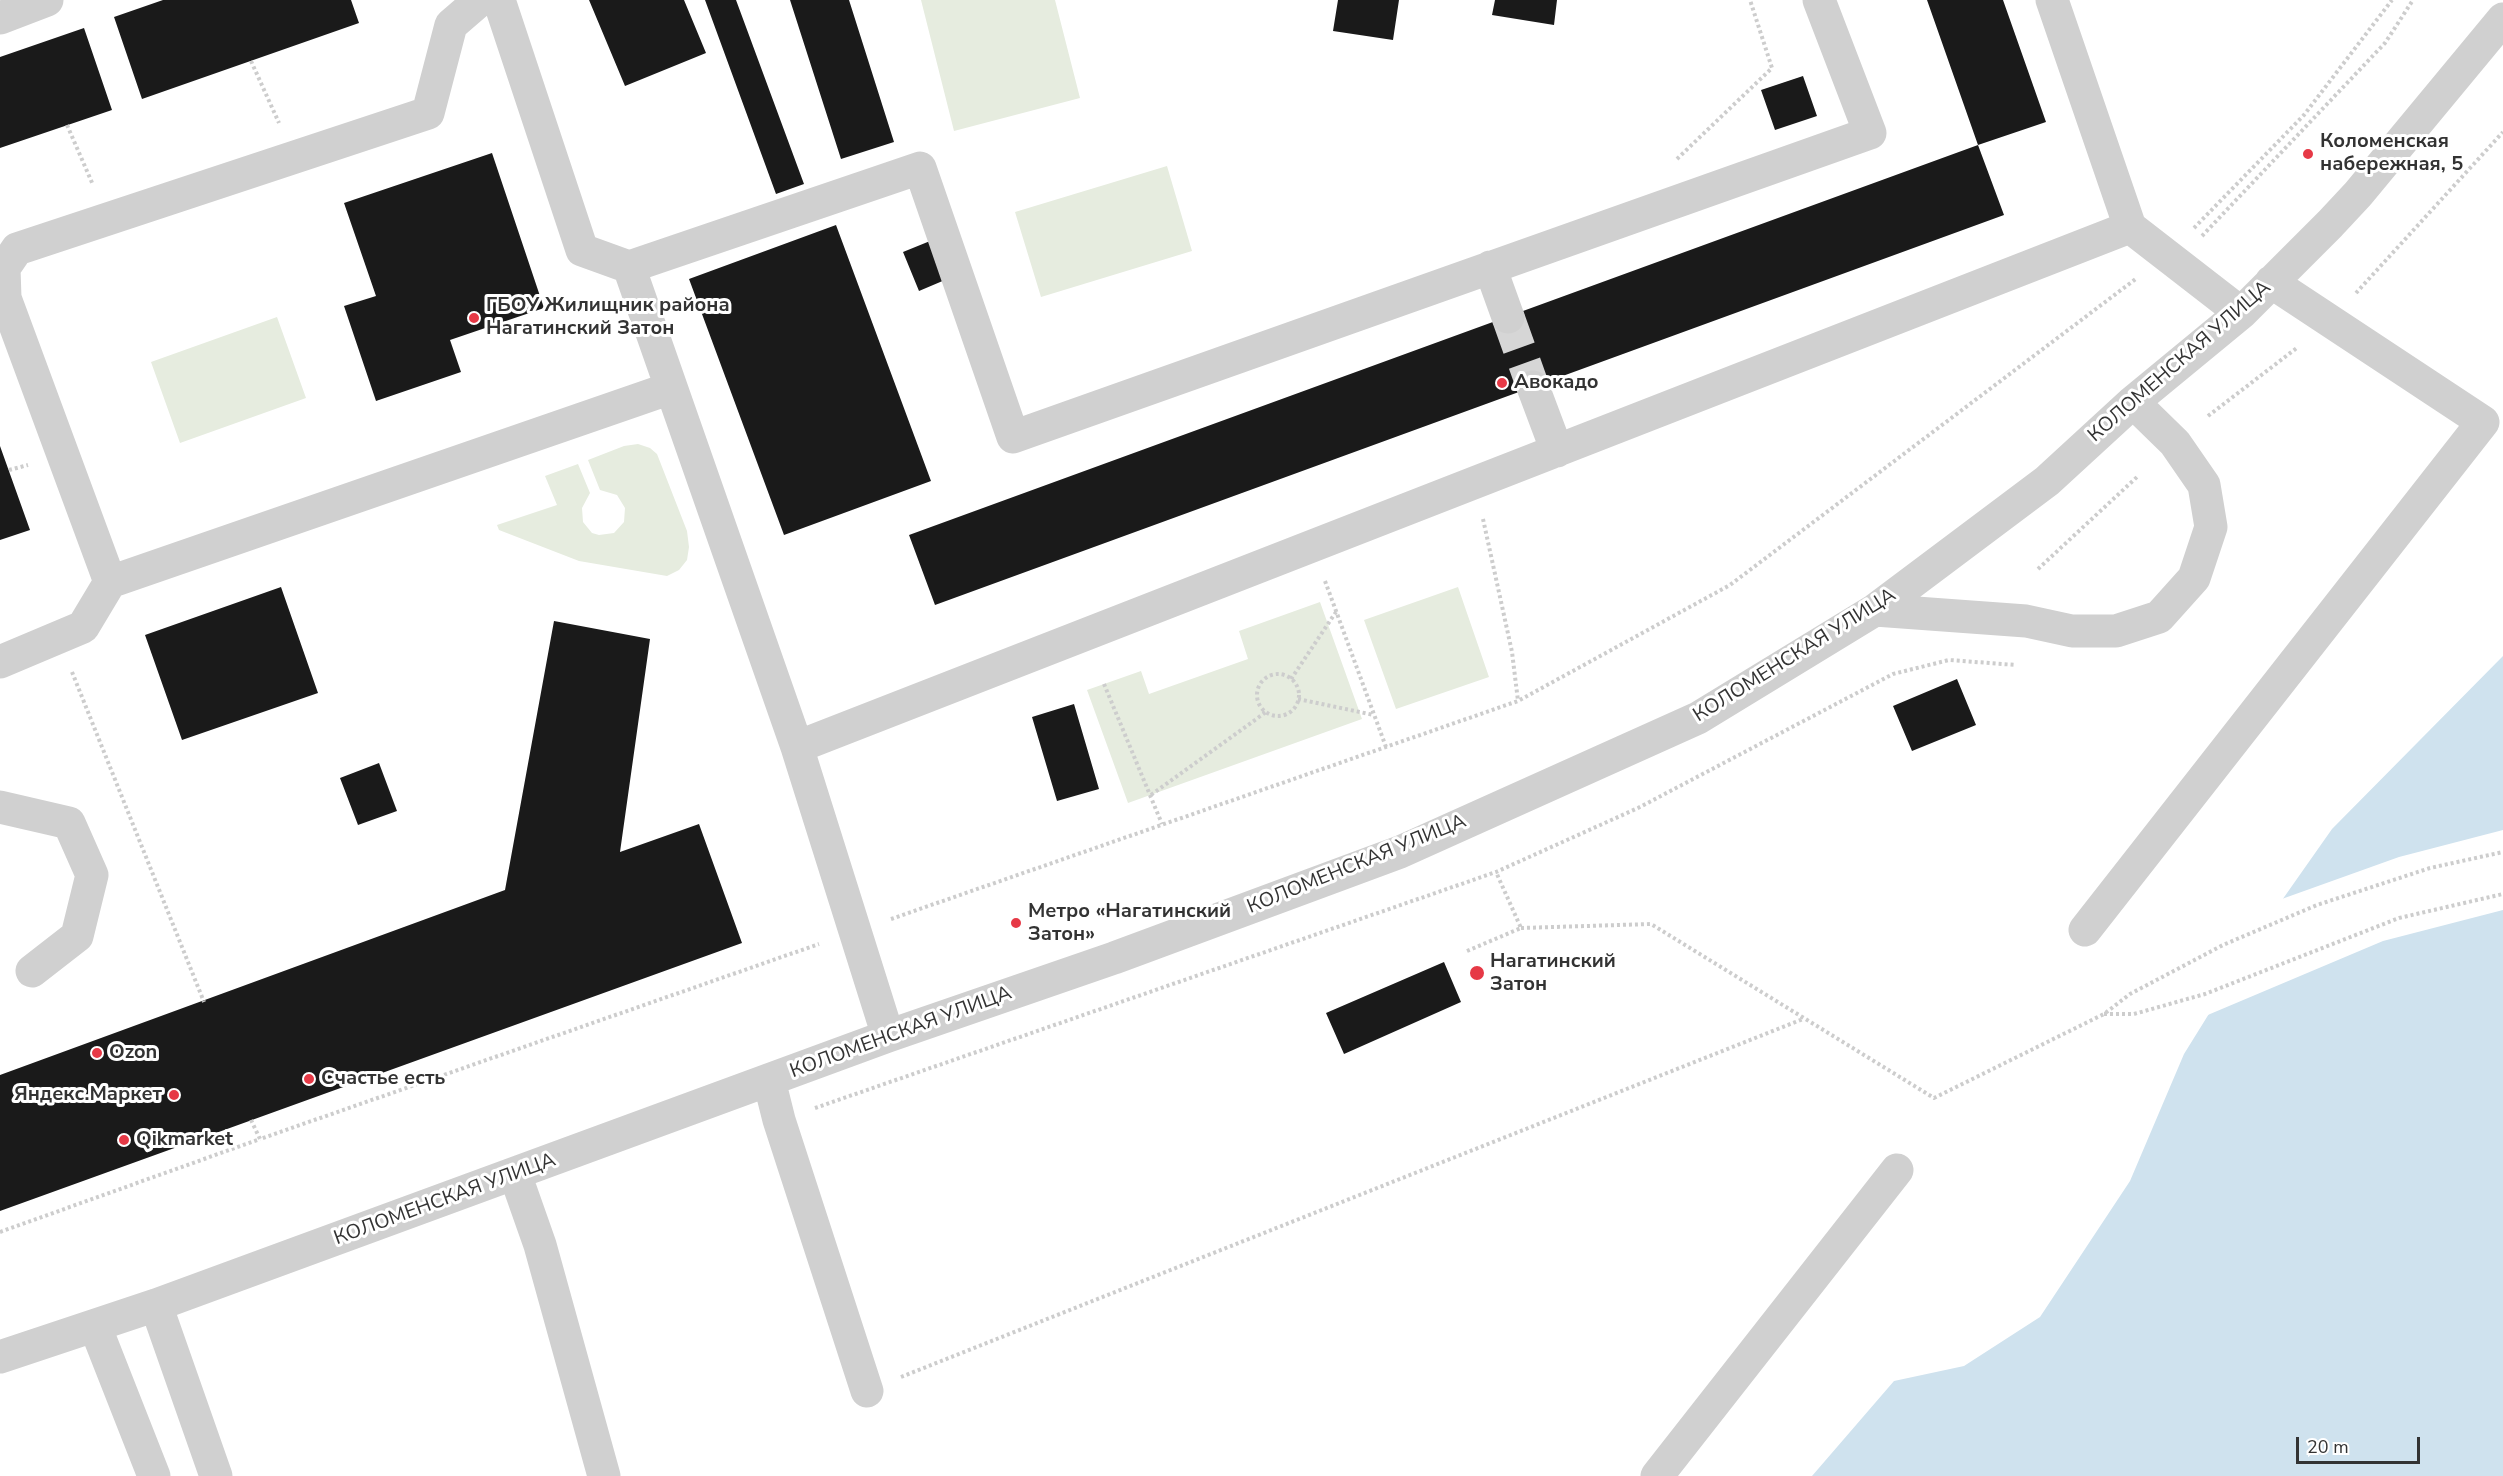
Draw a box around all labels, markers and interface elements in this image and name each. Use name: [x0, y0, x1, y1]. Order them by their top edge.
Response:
place label: Коломенская набережная, 5: [2320, 130, 2463, 177]
marker: Коломенская набережная, 5: [2301, 147, 2315, 161]
street label: КОЛОМЕНСКАЯ УЛИЦА: [2084, 276, 2276, 448]
place label: ГБОУ Жилищник района Нагатинский Затон: [486, 294, 730, 341]
marker: ГБОУ Жилищник района Нагатинский Затон: [467, 311, 481, 325]
place label: Авокадо: [1514, 371, 1599, 395]
marker: Авокадо: [1495, 376, 1509, 390]
street label: КОЛОМЕНСКАЯ УЛИЦА: [1689, 584, 1901, 728]
street label: КОЛОМЕНСКАЯ УЛИЦА: [1244, 810, 1470, 920]
place label: Метро «Нагатинский Затон»: [1028, 900, 1231, 947]
marker: Метро «Нагатинский Затон»: [1009, 916, 1023, 930]
place label: Нагатинский Затон: [1490, 950, 1616, 997]
marker: Нагатинский Затон: [1468, 964, 1486, 982]
street label: КОЛОМЕНСКАЯ УЛИЦА: [787, 982, 1015, 1084]
place label: Ozon: [109, 1041, 157, 1065]
marker: Ozon: [90, 1046, 104, 1060]
place label: Счастье есть: [321, 1067, 445, 1091]
marker: Счастье есть: [302, 1072, 316, 1086]
place label: Яндекс.Маркет: [14, 1083, 162, 1107]
marker: Яндекс.Маркет: [167, 1088, 181, 1102]
place label: Qikmarket: [136, 1128, 233, 1152]
marker: Qikmarket: [117, 1133, 131, 1147]
street label: КОЛОМЕНСКАЯ УЛИЦА: [331, 1149, 559, 1251]
scale bar: [2299, 1425, 2424, 1463]
text: 20 m: [2307, 1435, 2349, 1459]

